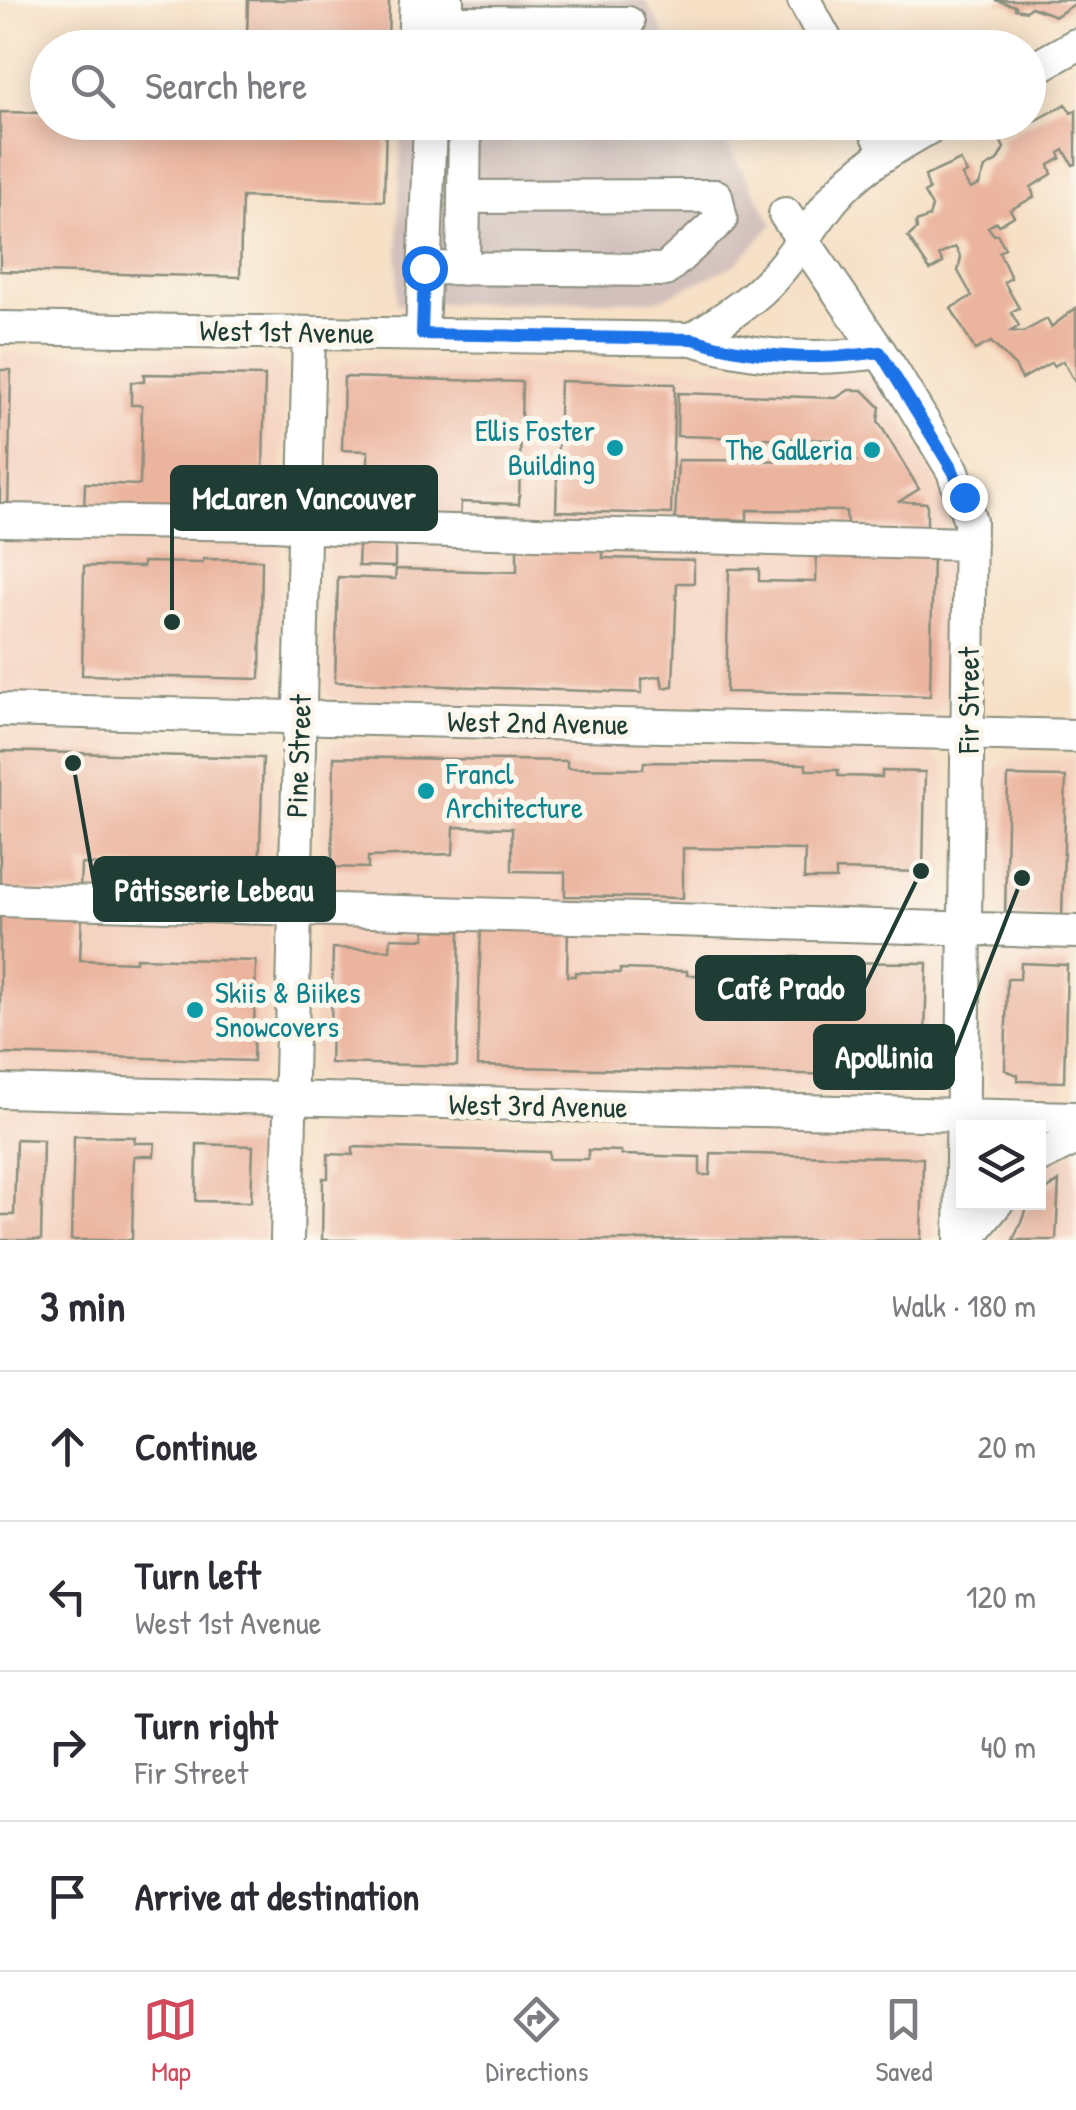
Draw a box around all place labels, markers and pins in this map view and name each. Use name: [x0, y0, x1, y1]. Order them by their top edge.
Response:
place label: Ellis Foster Building: [475, 410, 595, 484]
place label: The Galleria: [725, 429, 852, 469]
marker: Ellis Foster Building: [604, 437, 626, 459]
marker: The Galleria: [861, 439, 883, 461]
callout: McLaren Vancouver: [172, 467, 436, 529]
place label: Francl Architecture: [445, 753, 583, 827]
marker: Francl Architecture: [415, 780, 437, 802]
callout: Pâtisserie Lebeau: [95, 858, 334, 920]
callout: Café Prado: [697, 957, 864, 1019]
place label: Skiis & Biikes Snowcovers: [215, 972, 361, 1046]
marker: Skiis & Biikes Snowcovers: [184, 999, 206, 1021]
callout: Apollinia: [815, 1026, 953, 1088]

